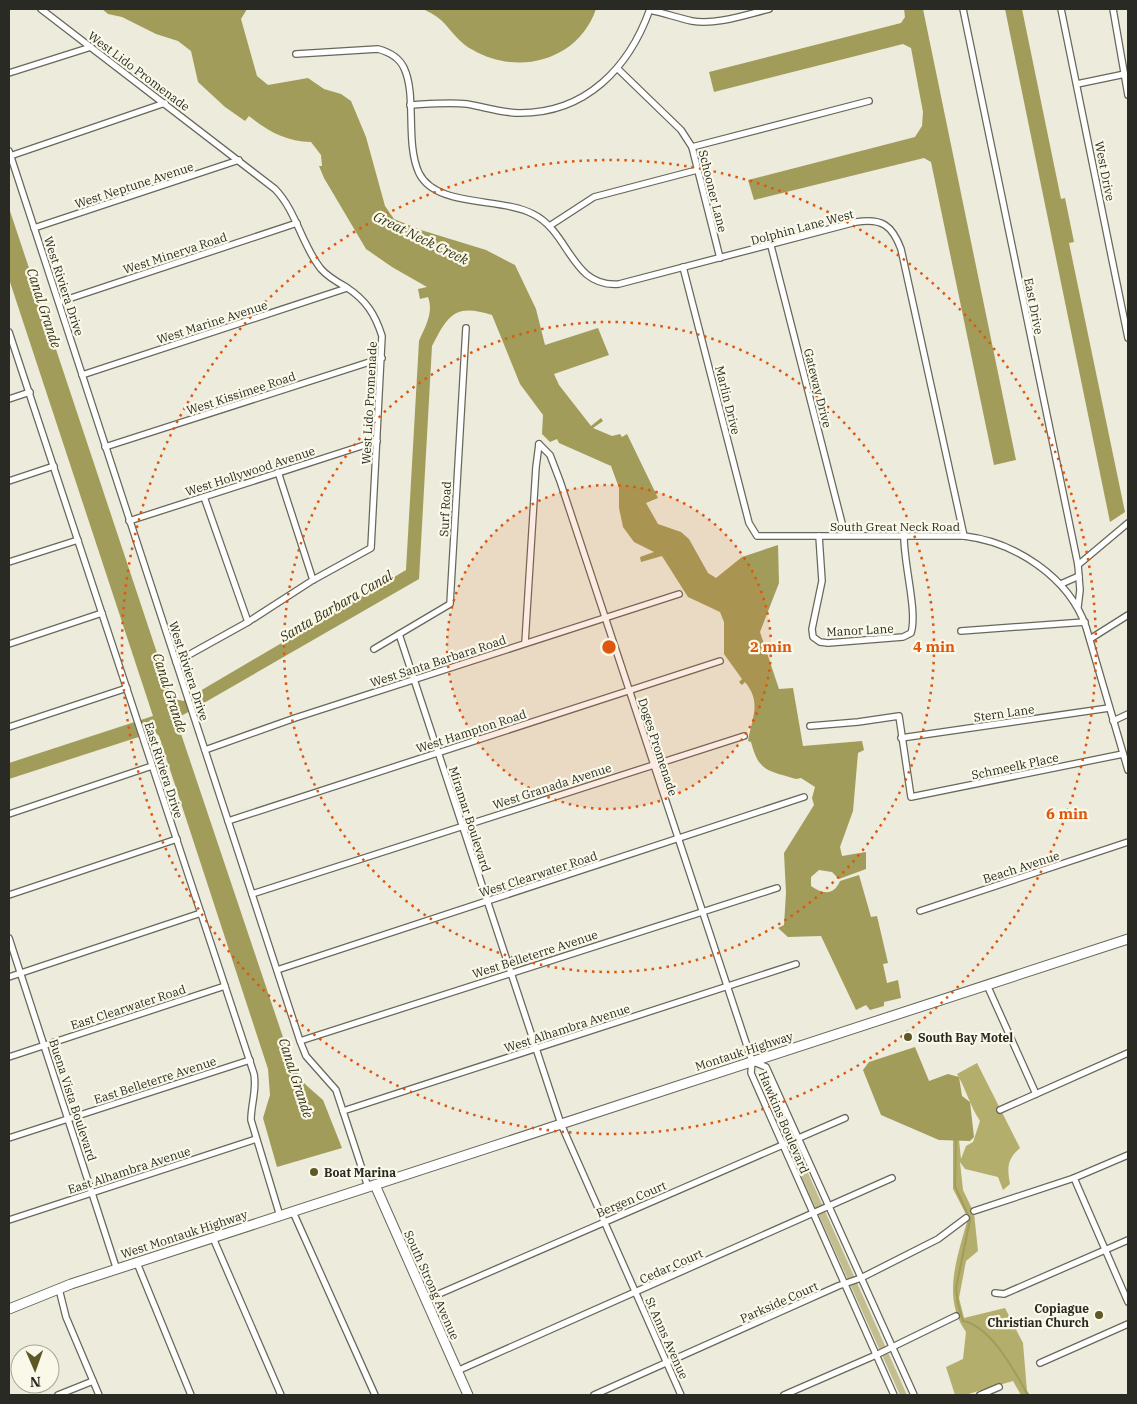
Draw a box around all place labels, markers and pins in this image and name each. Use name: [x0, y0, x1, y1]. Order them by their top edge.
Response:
centre of rings: [600, 638, 618, 656]
place label: South Bay Motel: [918, 1030, 1013, 1045]
marker: South Bay Motel: [902, 1031, 914, 1043]
place label: Boat Marina: [324, 1165, 396, 1180]
marker: Boat Marina: [308, 1166, 320, 1178]
place label: Copiague Christian Church: [987, 1301, 1089, 1330]
marker: Copiague Christian Church: [1093, 1309, 1105, 1321]

